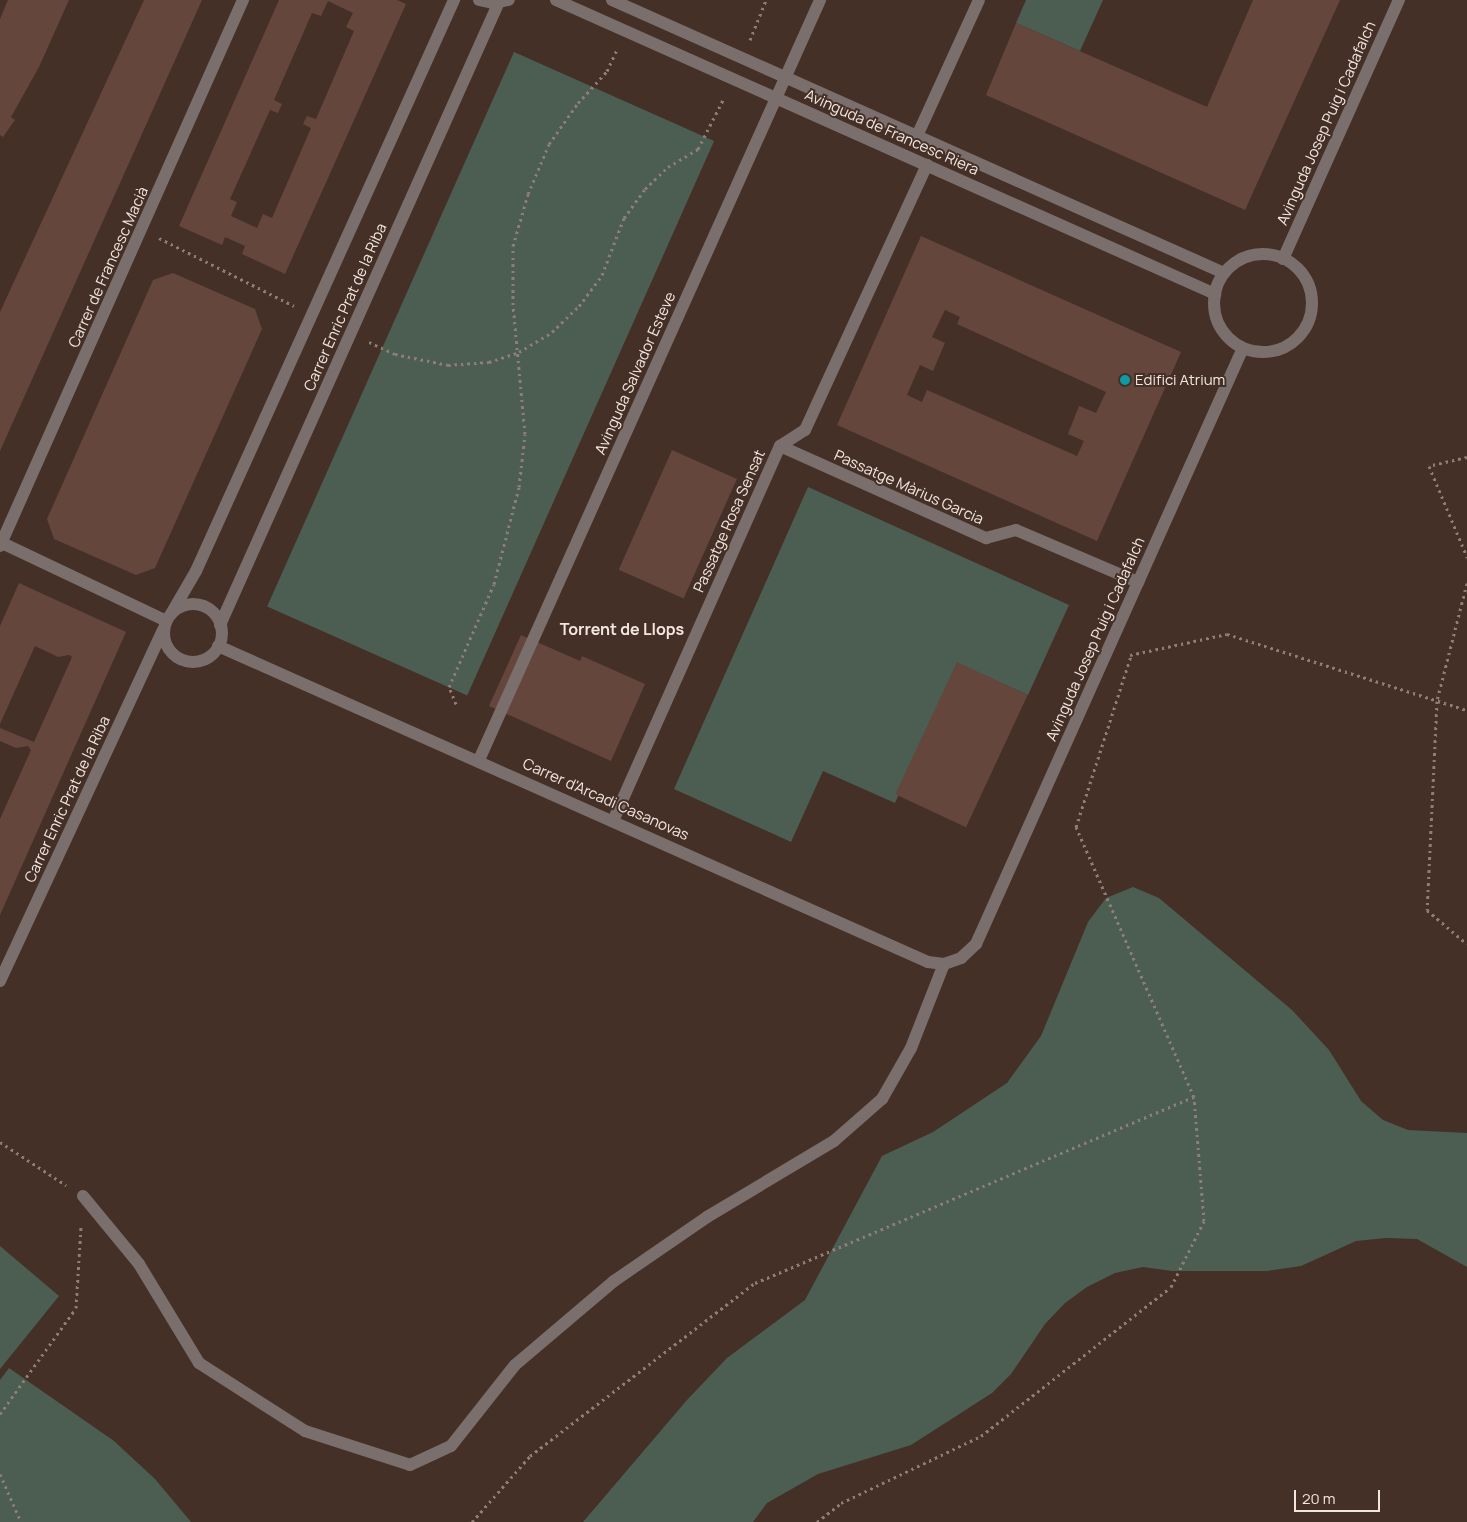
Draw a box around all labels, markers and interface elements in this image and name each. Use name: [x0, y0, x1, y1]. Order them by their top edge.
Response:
street label: Avinguda Josep Puig i Cadafalch: [1273, 18, 1379, 228]
street label: Avinguda de Francesc Riera: [802, 85, 982, 179]
street label: Carrer de Francesc Macià: [64, 184, 152, 350]
street label: Carrer Enric Prat de la Riba: [300, 220, 390, 394]
street label: Avinguda Salvador Esteve: [591, 289, 679, 457]
place label: Edifici Atrium: [1135, 371, 1225, 389]
marker: Edifici Atrium: [1119, 374, 1131, 386]
street label: Passatge Màrius Garcia: [832, 446, 986, 528]
street label: Passatge Rosa Sensat: [689, 447, 769, 595]
street label: Avinguda Josep Puig i Cadafalch: [1042, 534, 1148, 744]
district label: Torrent de Llops: [560, 619, 684, 639]
street label: Carrer Enric Prat de la Riba: [20, 713, 114, 885]
street label: Carrer d'Arcadi Casanovas: [520, 754, 692, 844]
scale bar: [1297, 1480, 1383, 1512]
text: 20 m: [1302, 1488, 1335, 1509]

